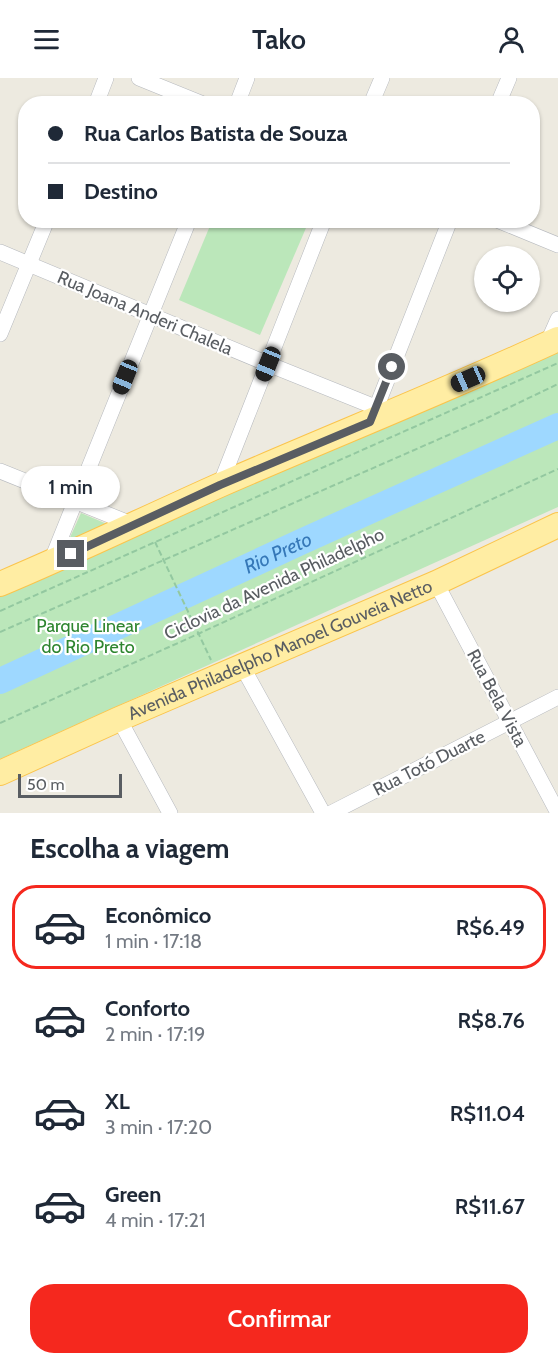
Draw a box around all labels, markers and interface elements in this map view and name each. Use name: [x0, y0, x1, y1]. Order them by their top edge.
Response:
icon: menu: [30, 23, 63, 56]
text: Tako: [252, 23, 306, 56]
icon: person: [495, 23, 528, 56]
text: Rua Carlos Batista de Souza: [84, 120, 347, 147]
text: Destino: [84, 178, 158, 205]
map controls: [474, 246, 540, 312]
button: locate: [474, 246, 540, 312]
street label: Rua Joana Anderi Chalela: [54, 266, 236, 360]
car: [253, 344, 283, 384]
route start: [378, 353, 405, 380]
car: [110, 357, 140, 397]
car: [448, 363, 488, 395]
callout: 1 min: [22, 467, 121, 509]
text: 1 min: [48, 475, 93, 499]
street label: Ciclovia da Avenida Philadelpho: [160, 523, 388, 645]
water label: Rio Preto: [240, 527, 315, 579]
route end: [57, 540, 84, 567]
street label: Avenida Philadelpho Manoel Gouveia Netto: [125, 575, 436, 725]
park label: Parque Linear do Rio Preto: [36, 615, 140, 658]
street label: Rua Bela Vista: [462, 645, 532, 751]
street label: Rua Totó Duarte: [369, 725, 489, 801]
scale bar: [18, 771, 122, 798]
text: 50 m: [27, 775, 64, 794]
text: Escolha a viagem: [30, 832, 229, 865]
icon: car: [33, 900, 87, 954]
text: Econômico: [105, 902, 211, 929]
text: R$6.49: [456, 914, 525, 941]
text: 1 min · 17:18: [105, 929, 202, 953]
icon: car: [33, 993, 87, 1047]
text: Conforto: [105, 995, 190, 1022]
text: R$8.76: [457, 1007, 525, 1034]
text: 2 min · 17:19: [105, 1022, 205, 1046]
icon: car: [33, 1086, 87, 1140]
text: XL: [105, 1088, 130, 1115]
text: R$11.04: [450, 1100, 525, 1127]
text: 3 min · 17:20: [105, 1115, 212, 1139]
icon: car: [33, 1179, 87, 1233]
text: Green: [105, 1181, 161, 1208]
text: R$11.67: [455, 1193, 525, 1220]
text: 4 min · 17:21: [105, 1208, 206, 1232]
button: Confirmar: [30, 1284, 528, 1353]

